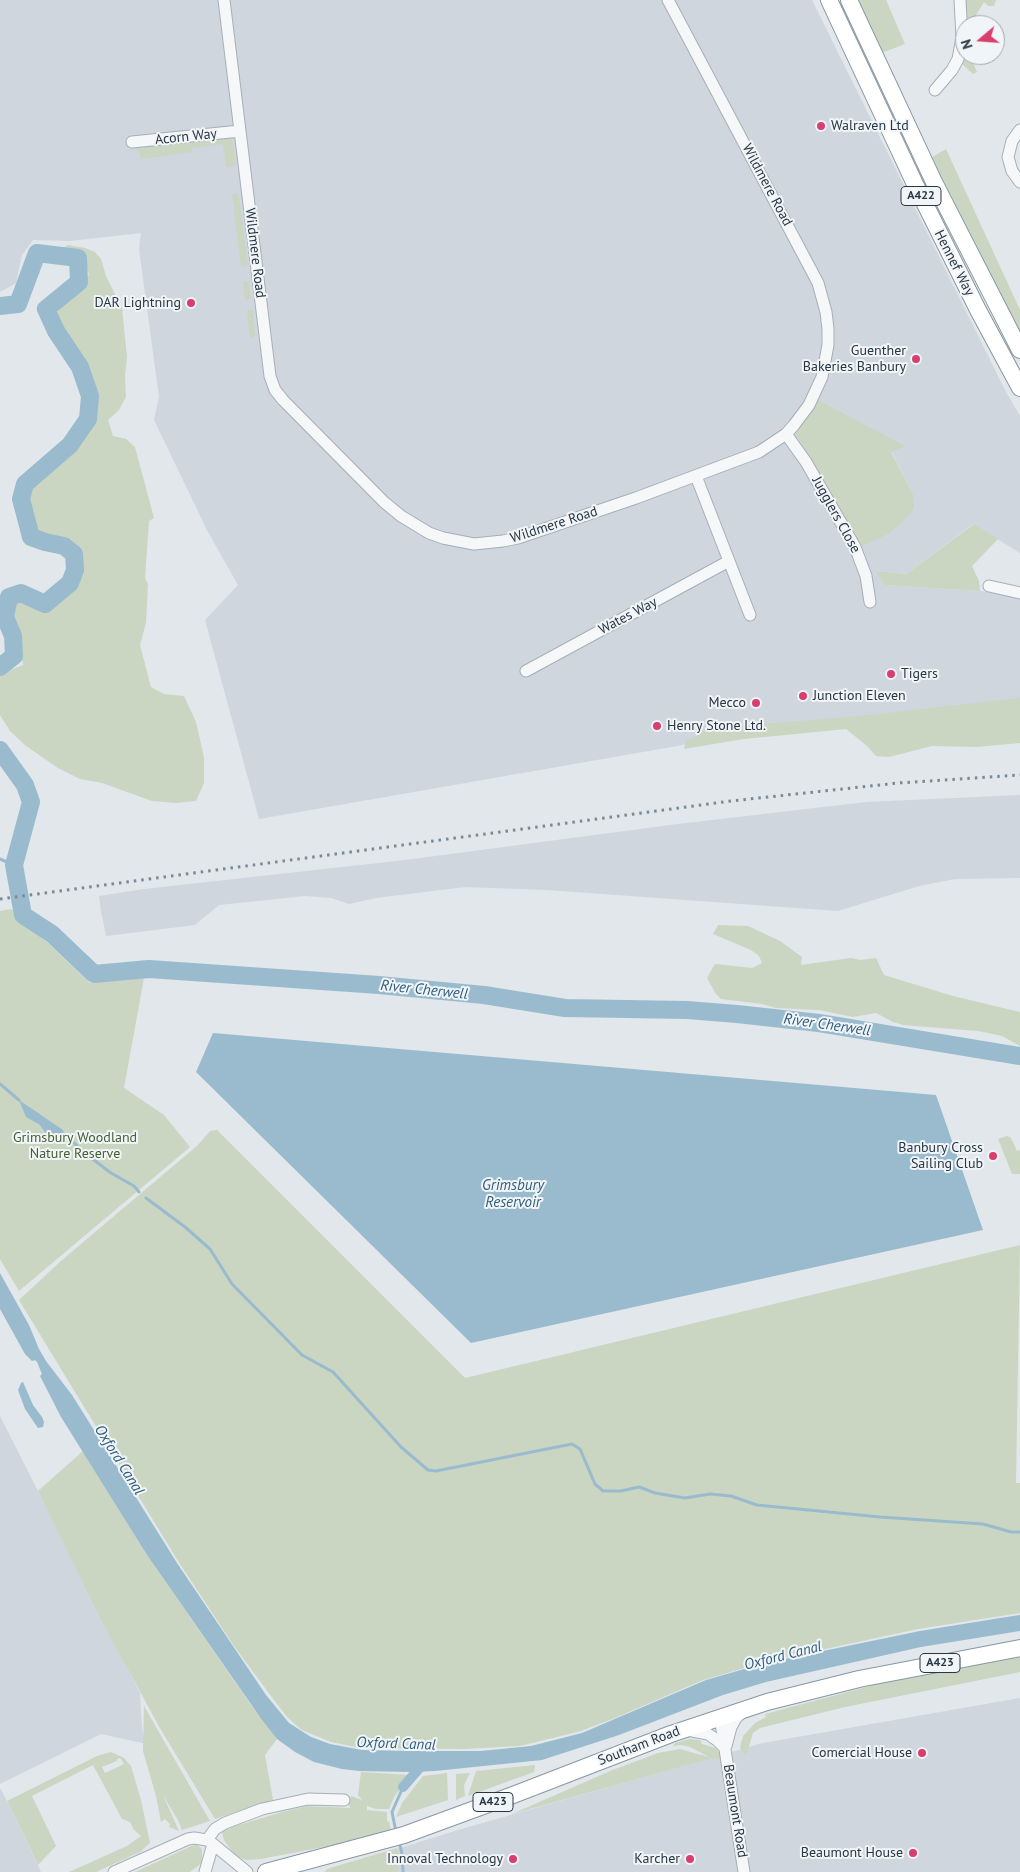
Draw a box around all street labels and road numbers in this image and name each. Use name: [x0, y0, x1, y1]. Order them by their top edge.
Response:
street label: Acorn Way: [154, 125, 218, 149]
street label: Wildmere Road: [738, 141, 796, 229]
road number: A422: [901, 187, 941, 206]
street label: Wildmere Road: [241, 207, 269, 299]
street label: Hennef Way: [930, 227, 978, 299]
street label: Jugglers Close: [808, 474, 864, 556]
street label: Wildmere Road: [508, 503, 600, 547]
street label: Wates Way: [596, 594, 660, 638]
road number: A423: [920, 1654, 960, 1672]
street label: Southam Road: [596, 1723, 682, 1769]
street label: Beaumont Road: [719, 1763, 751, 1859]
road number: A423: [473, 1792, 513, 1811]

